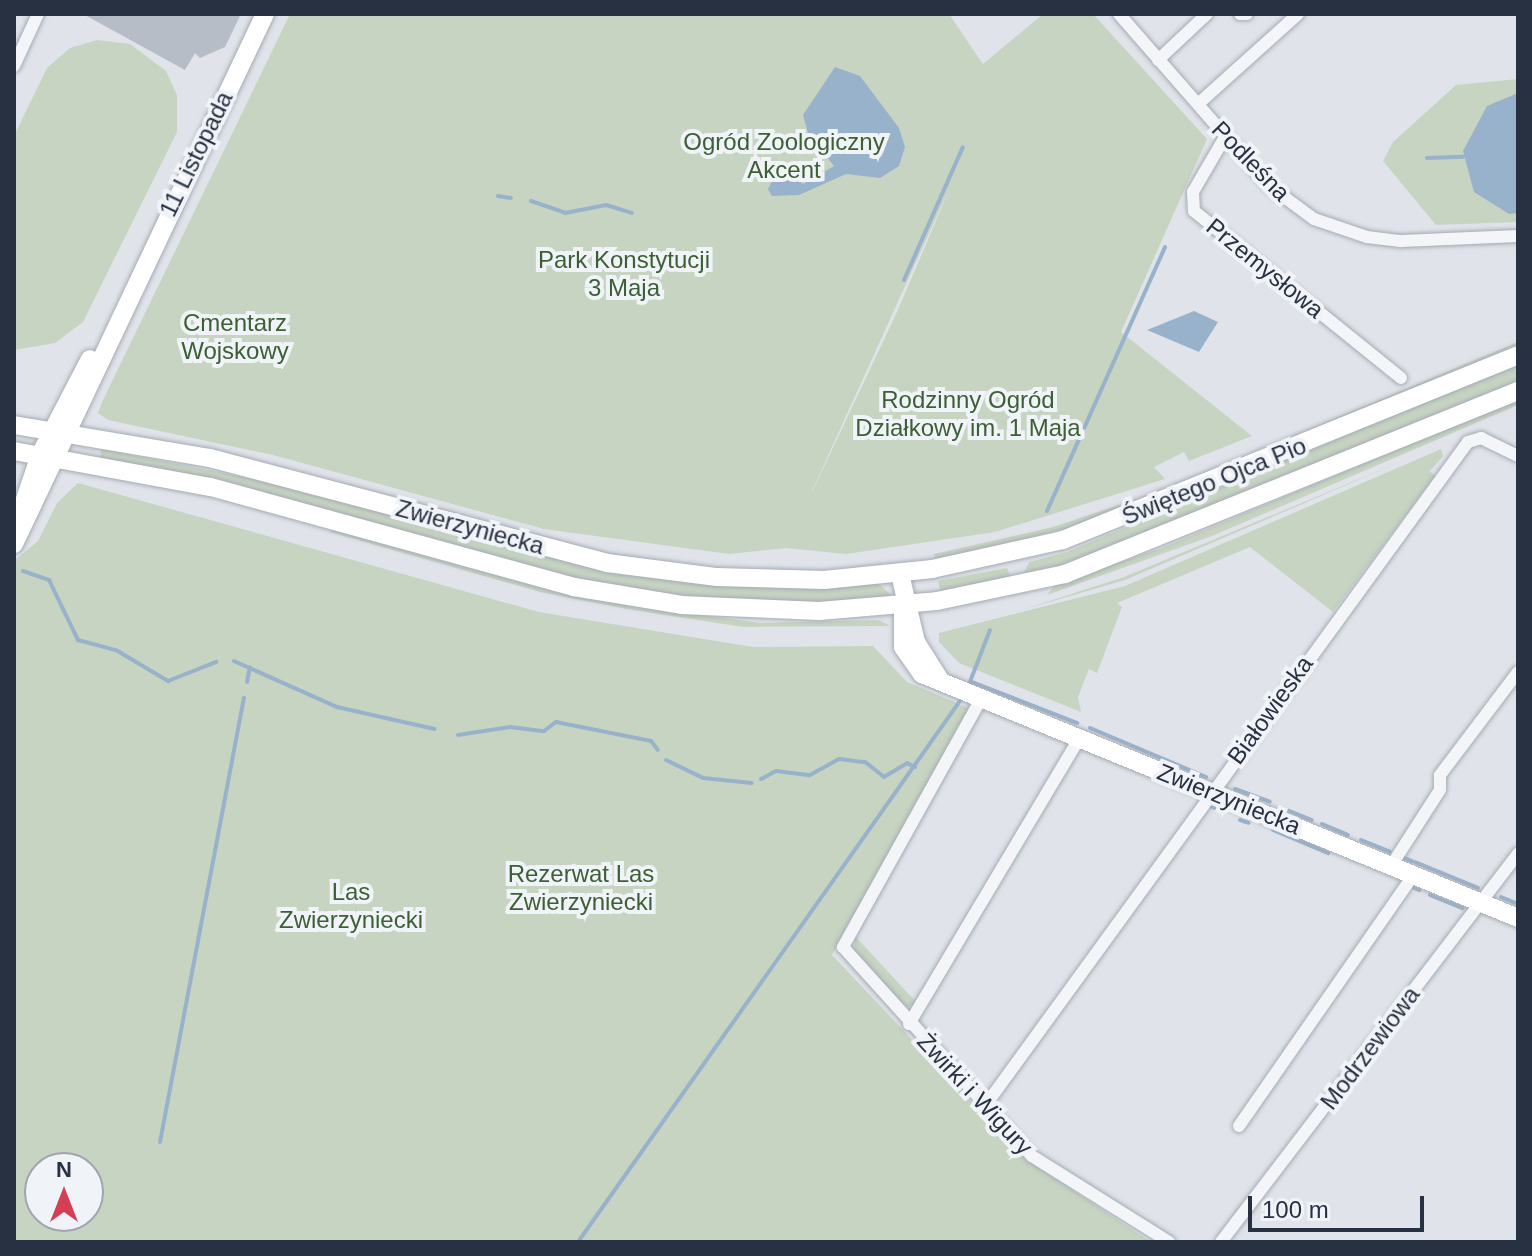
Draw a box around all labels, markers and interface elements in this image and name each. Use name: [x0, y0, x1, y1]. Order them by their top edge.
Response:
street label: 11 Listopada: [153, 87, 239, 221]
street label: Podleśna: [1206, 115, 1296, 207]
park label: Ogród Zoologiczny Akcent: [683, 128, 885, 184]
street label: Przemysłowa: [1200, 212, 1330, 324]
park label: Park Konstytucji 3 Maja: [538, 246, 710, 302]
park label: Cmentarz Wojskowy: [181, 309, 289, 365]
park label: Rodzinny Ogród Działkowy im. 1 Maja: [855, 386, 1081, 442]
street label: Świętego Ojca Pio: [1118, 431, 1310, 531]
street label: Zwierzyniecka: [393, 493, 547, 561]
street label: Białowieska: [1221, 650, 1319, 770]
street label: Zwierzyniecka: [1153, 757, 1305, 841]
park label: Rezerwat Las Zwierzyniecki: [508, 860, 654, 916]
park label: Las Zwierzyniecki: [279, 878, 423, 934]
street label: Modrzewiowa: [1314, 981, 1426, 1115]
street label: Żwirki i Wigury: [911, 1027, 1039, 1161]
north arrow: [24, 1152, 104, 1232]
text: N: [56, 1157, 72, 1182]
scale bar: [1252, 1180, 1428, 1230]
text: 100 m: [1262, 1196, 1329, 1223]

